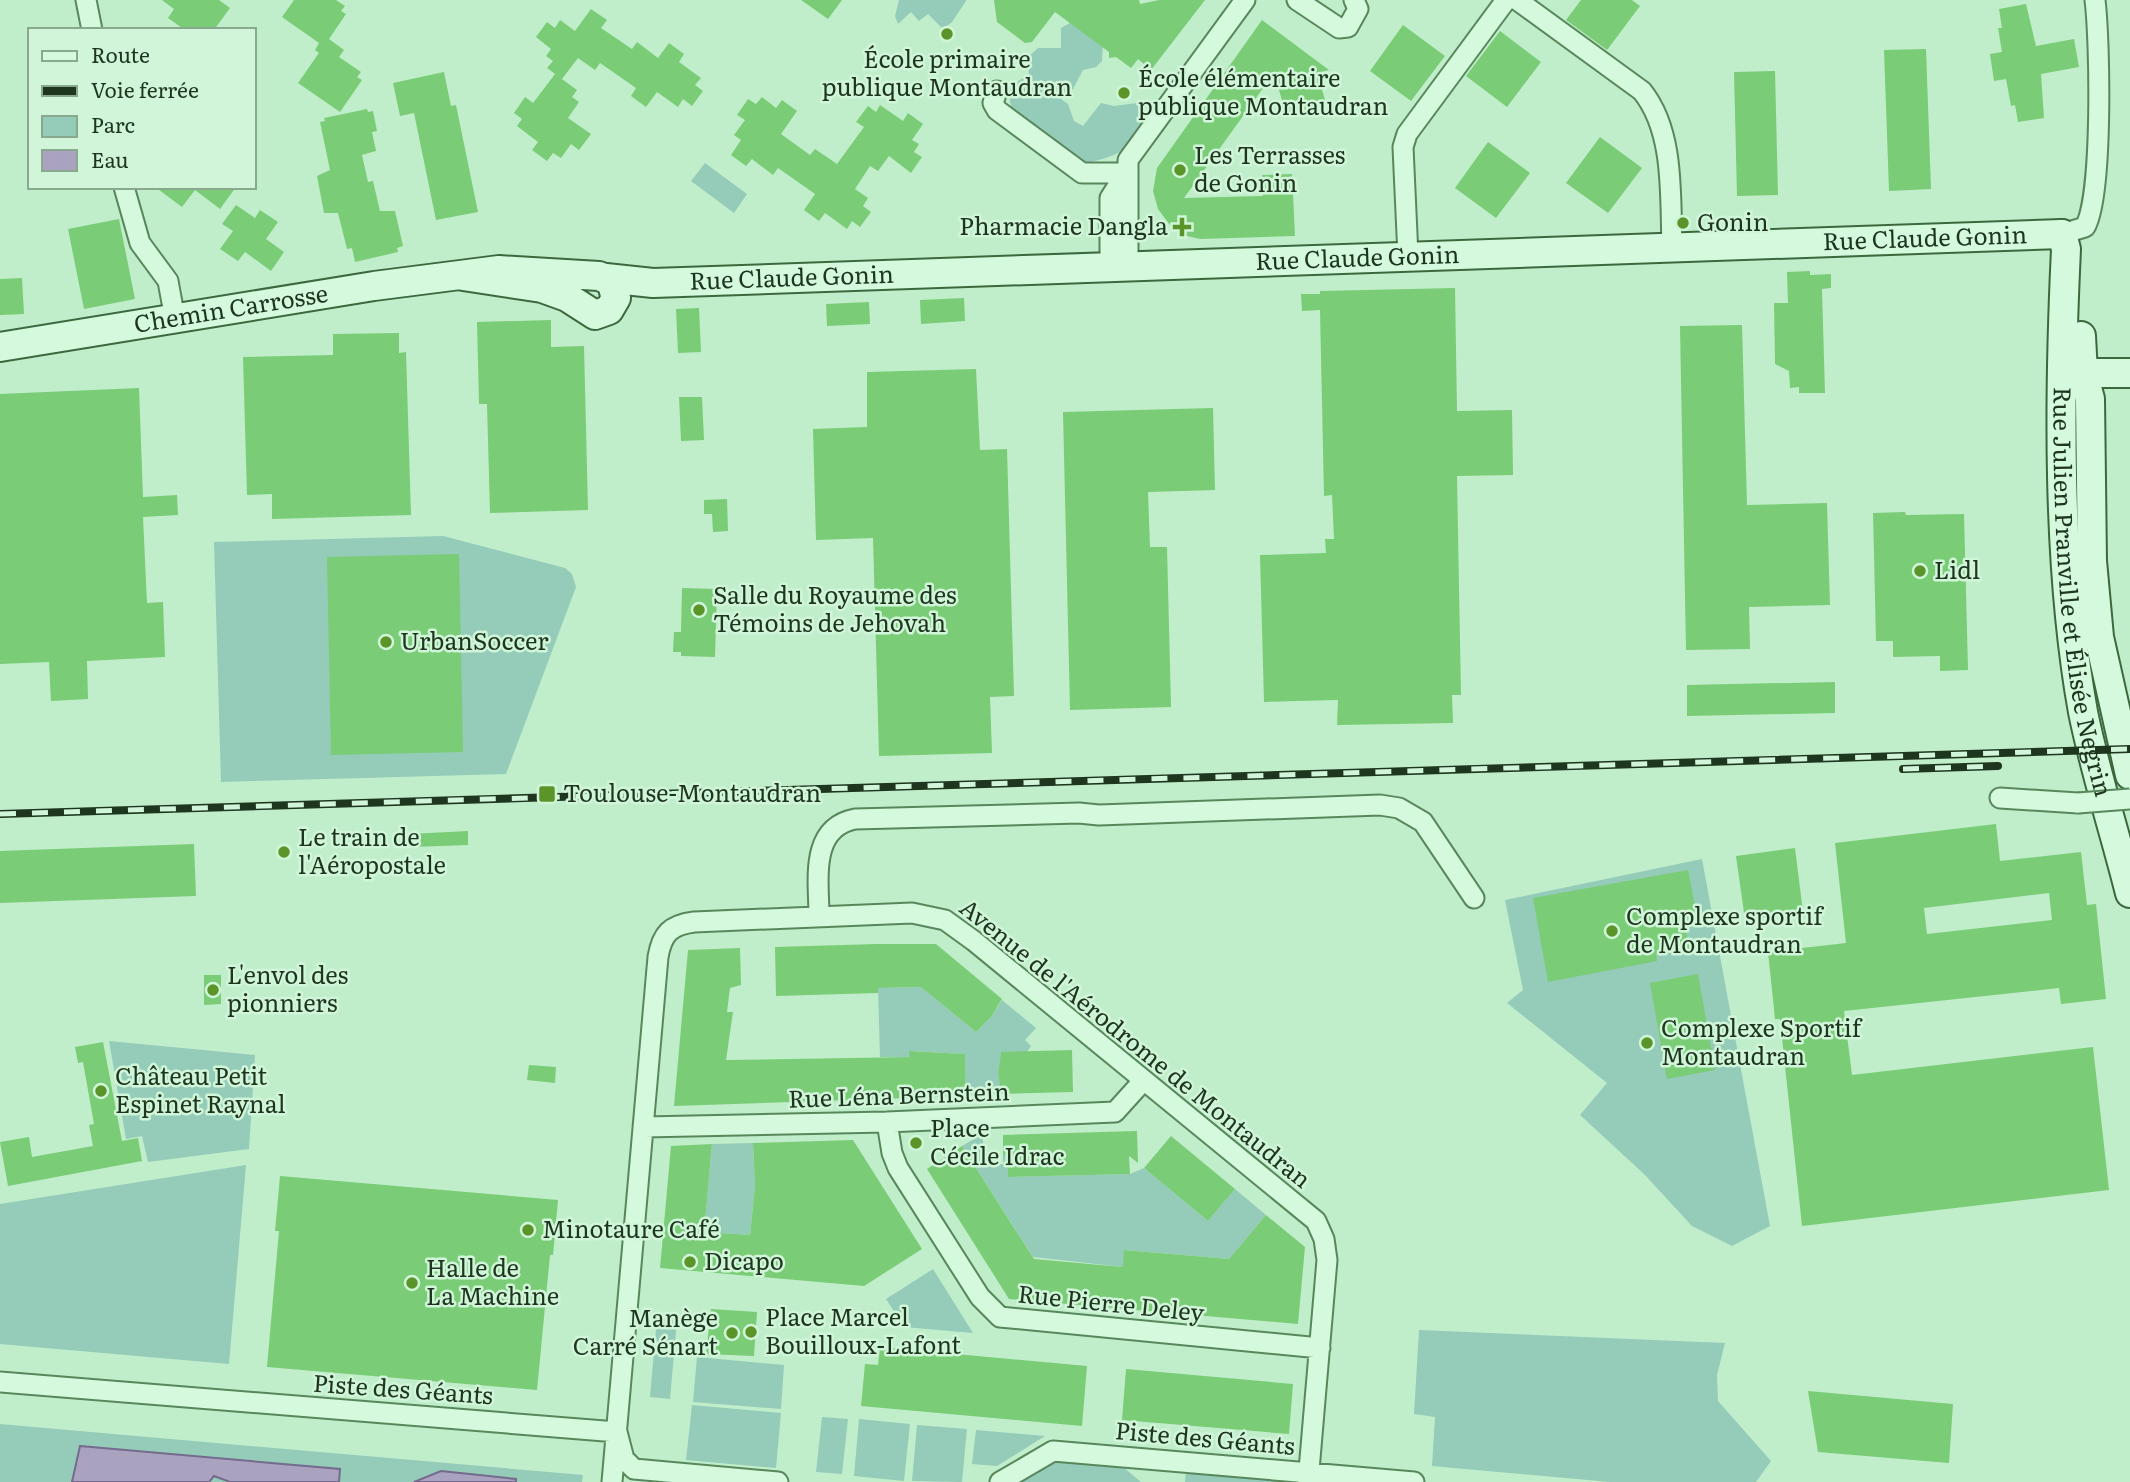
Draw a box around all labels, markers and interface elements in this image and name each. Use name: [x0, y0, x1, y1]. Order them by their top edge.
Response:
marker: École primaire publique Montaudran: [939, 26, 955, 42]
legend: [28, 28, 256, 189]
text: Route: [91, 38, 150, 69]
place label: École primaire publique Montaudran: [822, 40, 1072, 103]
place label: École élémentaire publique Montaudran: [1138, 59, 1389, 122]
text: Voie ferrée: [91, 73, 199, 104]
marker: École élémentaire publique Montaudran: [1116, 85, 1132, 101]
text: Parc: [91, 108, 135, 139]
place label: Les Terrasses de Gonin: [1194, 136, 1345, 199]
text: Eau: [91, 143, 129, 174]
marker: Les Terrasses de Gonin: [1172, 162, 1188, 178]
place label: Gonin: [1697, 203, 1769, 238]
place label: Pharmacie Dangla: [959, 207, 1168, 242]
marker: Gonin: [1675, 215, 1691, 231]
street label: Rue Claude Gonin: [1822, 215, 2028, 257]
marker: Pharmacie Dangla: [1174, 219, 1190, 235]
street label: Rue Claude Gonin: [1254, 235, 1460, 277]
street label: Rue Claude Gonin: [689, 255, 894, 297]
street label: Chemin Carrosse: [131, 274, 330, 340]
street label: Rue Julien Pranville et Élisée Negrin: [2046, 387, 2123, 800]
place label: Lidl: [1934, 551, 1980, 586]
marker: Lidl: [1912, 563, 1928, 579]
place label: Salle du Royaume des Témoins de Jehovah: [713, 576, 957, 639]
marker: Salle du Royaume des Témoins de Jehovah: [691, 602, 707, 618]
place label: UrbanSoccer: [400, 622, 549, 657]
marker: UrbanSoccer: [378, 634, 394, 650]
place label: Toulouse-Montaudran: [563, 774, 821, 809]
marker: Toulouse-Montaudran: [537, 784, 557, 804]
place label: Le train de l'Aéropostale: [298, 818, 446, 881]
marker: Le train de l'Aéropostale: [276, 844, 292, 860]
street label: Avenue de l'Aérodrome de Montaudran: [953, 889, 1320, 1195]
place label: Complexe sportif de Montaudran: [1626, 897, 1824, 960]
marker: Complexe sportif de Montaudran: [1604, 923, 1620, 939]
place label: L'envol des pionniers: [227, 956, 348, 1019]
marker: L'envol des pionniers: [205, 982, 221, 998]
place label: Complexe Sportif Montaudran: [1661, 1009, 1863, 1072]
marker: Complexe Sportif Montaudran: [1639, 1035, 1655, 1051]
place label: Château Petit Espinet Raynal: [115, 1057, 286, 1120]
street label: Rue Léna Bernstein: [788, 1072, 1010, 1115]
marker: Château Petit Espinet Raynal: [93, 1083, 109, 1099]
place label: Place Cécile Idrac: [930, 1109, 1065, 1172]
marker: Place Cécile Idrac: [908, 1135, 924, 1151]
place label: Minotaure Café: [542, 1210, 720, 1245]
marker: Minotaure Café: [520, 1222, 536, 1238]
place label: Dicapo: [704, 1242, 784, 1277]
place label: Halle de La Machine: [426, 1249, 559, 1312]
marker: Dicapo: [682, 1254, 698, 1270]
street label: Rue Pierre Deley: [1016, 1274, 1206, 1329]
marker: Halle de La Machine: [404, 1275, 420, 1291]
place label: Place Marcel Bouilloux-Lafont: [765, 1298, 961, 1361]
place label: Manège Carré Sénart: [573, 1299, 718, 1362]
marker: Place Marcel Bouilloux-Lafont: [743, 1324, 759, 1340]
marker: Manège Carré Sénart: [724, 1325, 740, 1341]
street label: Piste des Géants: [312, 1364, 495, 1411]
street label: Piste des Géants: [1114, 1411, 1297, 1462]

